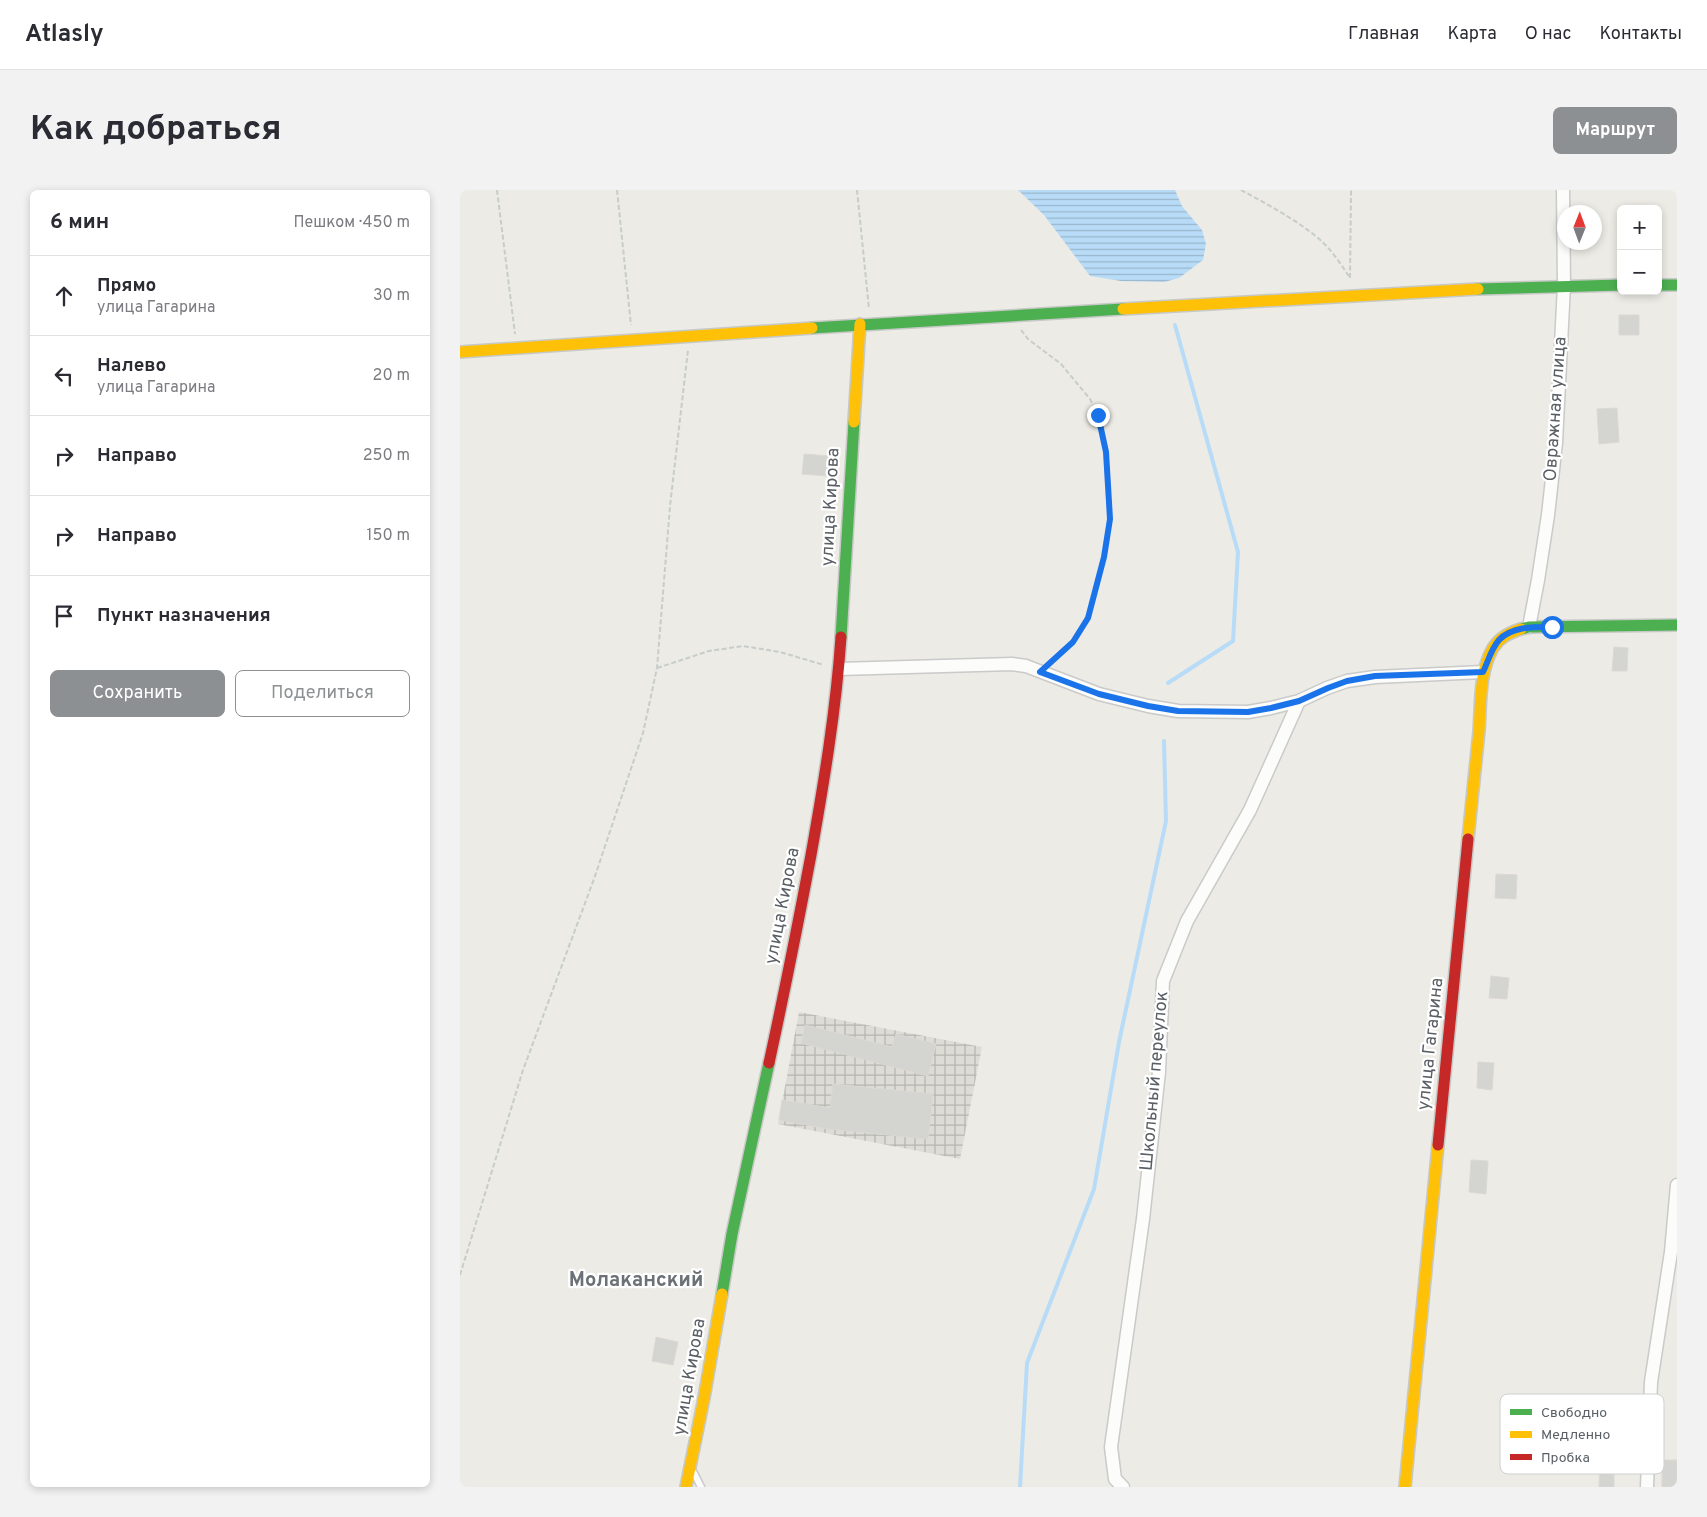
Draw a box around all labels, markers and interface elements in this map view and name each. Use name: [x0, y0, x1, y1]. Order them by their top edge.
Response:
text: Atlasly: [25, 20, 104, 50]
text: Главная: [1348, 23, 1419, 46]
text: Карта: [1447, 23, 1497, 46]
text: О нас: [1525, 23, 1571, 46]
text: Контакты: [1599, 23, 1682, 46]
button: Маршрут: [1553, 107, 1677, 154]
text: Как добраться: [30, 108, 282, 152]
north arrow: [1557, 205, 1602, 250]
map controls: [1617, 205, 1662, 295]
button: +: [1617, 205, 1662, 250]
text: 6 мин: [50, 209, 109, 236]
text: Пешком · 450 m: [293, 213, 410, 233]
button: −: [1617, 250, 1662, 295]
text: Прямо: [97, 274, 156, 298]
icon: ahead: [50, 282, 78, 310]
text: 30 m: [373, 286, 410, 306]
text: улица Гагарина: [97, 298, 215, 318]
street label: Овражная улица: [1539, 336, 1573, 482]
text: Налево: [97, 354, 166, 378]
icon: left: [50, 362, 78, 390]
text: 20 m: [373, 366, 410, 386]
text: улица Гагарина: [97, 378, 215, 398]
route end: [1087, 404, 1110, 427]
icon: right: [50, 442, 78, 470]
text: Направо: [97, 444, 177, 468]
text: 250 m: [363, 446, 410, 466]
street label: улица Кирова: [816, 447, 846, 567]
icon: right: [50, 522, 78, 550]
text: Направо: [97, 524, 177, 548]
text: 150 m: [367, 526, 410, 546]
icon: arrive: [50, 602, 78, 630]
text: Пункт назначения: [97, 604, 271, 628]
route start: [1541, 616, 1564, 639]
button: Сохранить: [50, 670, 225, 717]
button: Поделиться: [235, 670, 410, 717]
street label: улица Кирова: [760, 846, 806, 966]
street label: улица Гагарина: [1413, 977, 1449, 1111]
street label: Школьный переулок: [1136, 990, 1174, 1172]
district label: Молаканский: [569, 1268, 703, 1294]
street label: улица Кирова: [668, 1317, 712, 1437]
legend: [1500, 1394, 1664, 1474]
text: Свободно: [1541, 1405, 1607, 1422]
text: Медленно: [1541, 1427, 1610, 1444]
text: Пробка: [1541, 1450, 1590, 1467]

